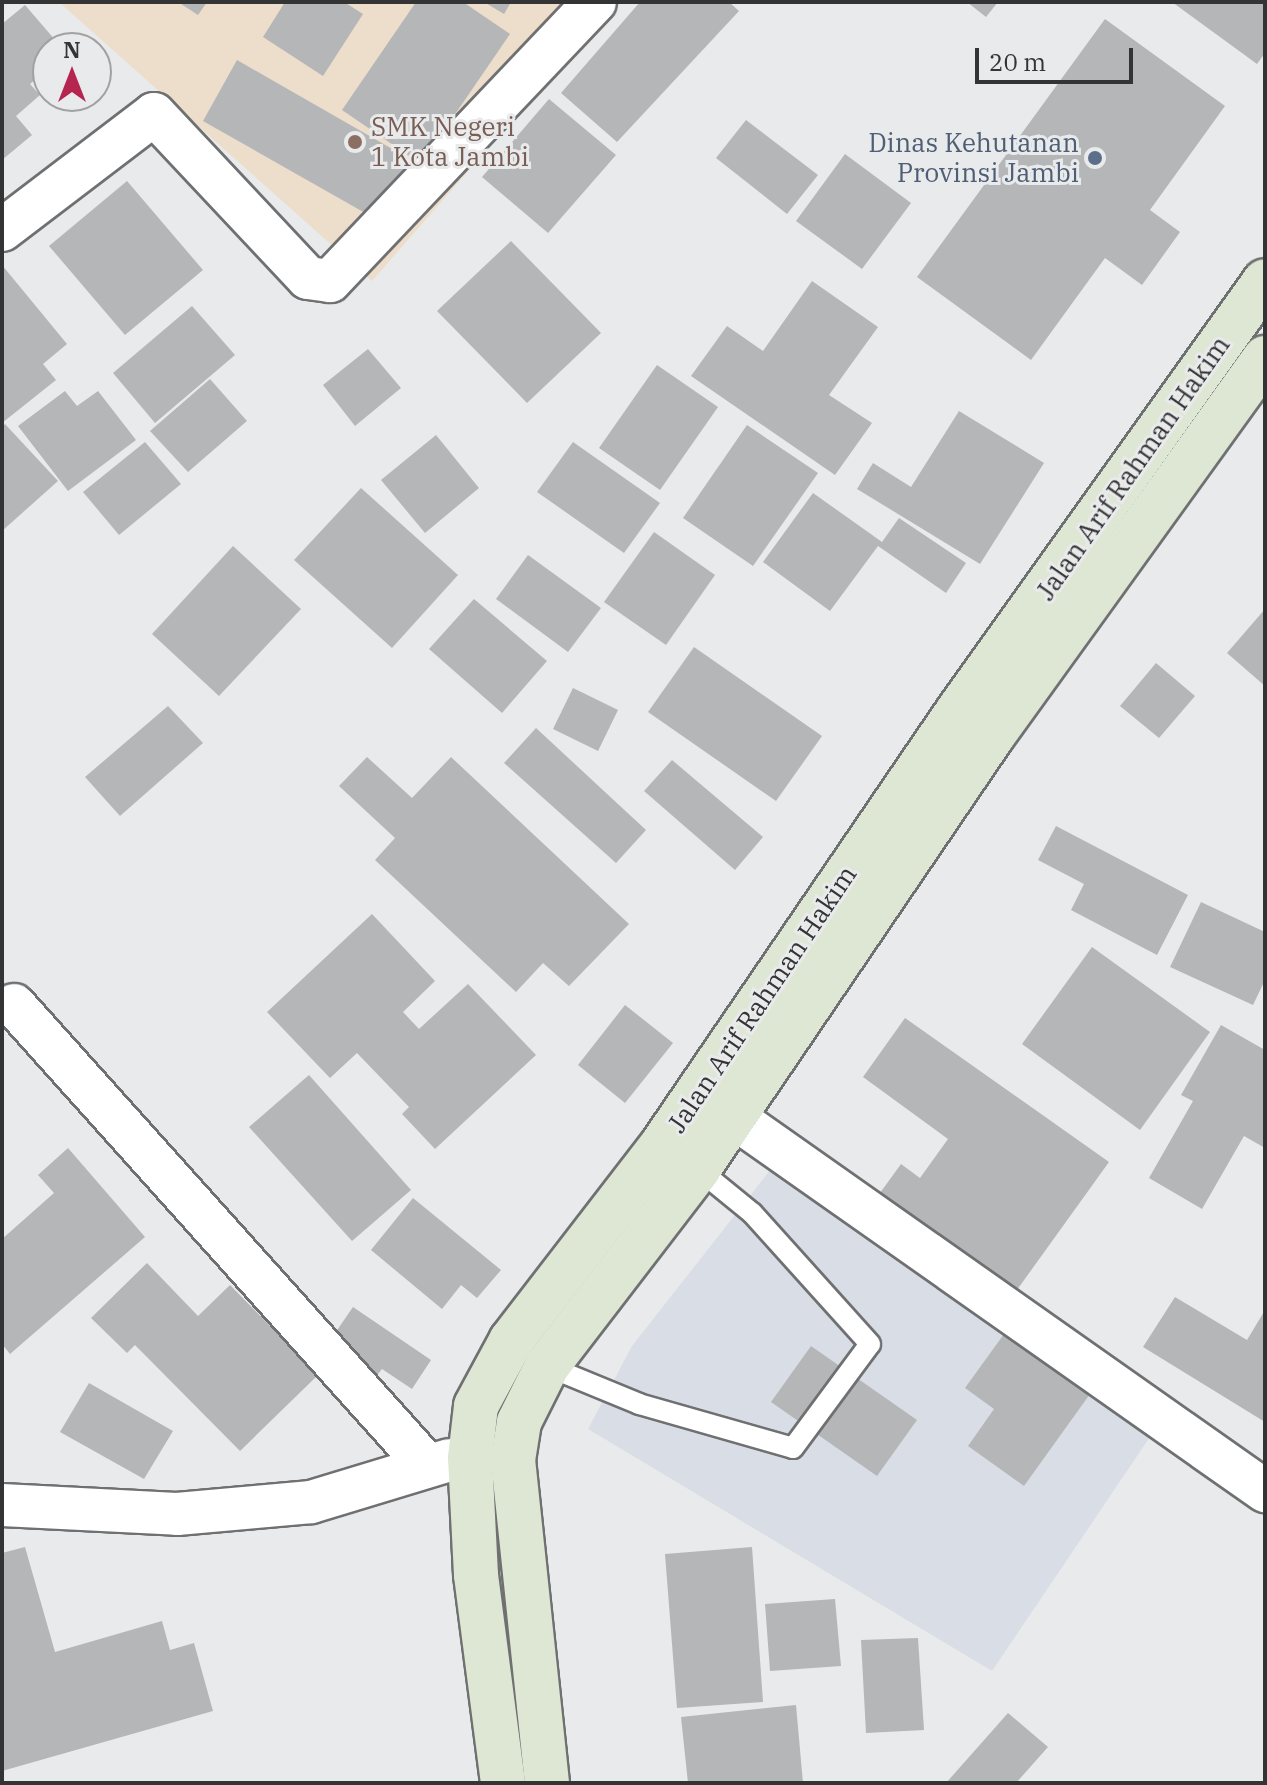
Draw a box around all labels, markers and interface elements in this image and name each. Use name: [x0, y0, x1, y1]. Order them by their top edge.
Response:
north arrow: [32, 32, 112, 112]
scale bar: [979, 32, 1137, 82]
text: N: [63, 35, 81, 64]
text: 20 m: [989, 46, 1046, 78]
place label: SMK Negeri 1 Kota Jambi: [371, 111, 529, 172]
place label: Dinas Kehutanan Provinsi Jambi: [868, 127, 1079, 188]
marker: SMK Negeri 1 Kota Jambi: [346, 133, 364, 151]
marker: Dinas Kehutanan Provinsi Jambi: [1086, 149, 1104, 167]
street label: Jalan Arif Rahman Hakim: [1030, 330, 1236, 606]
street label: Jalan Arif Rahman Hakim: [661, 860, 863, 1138]

